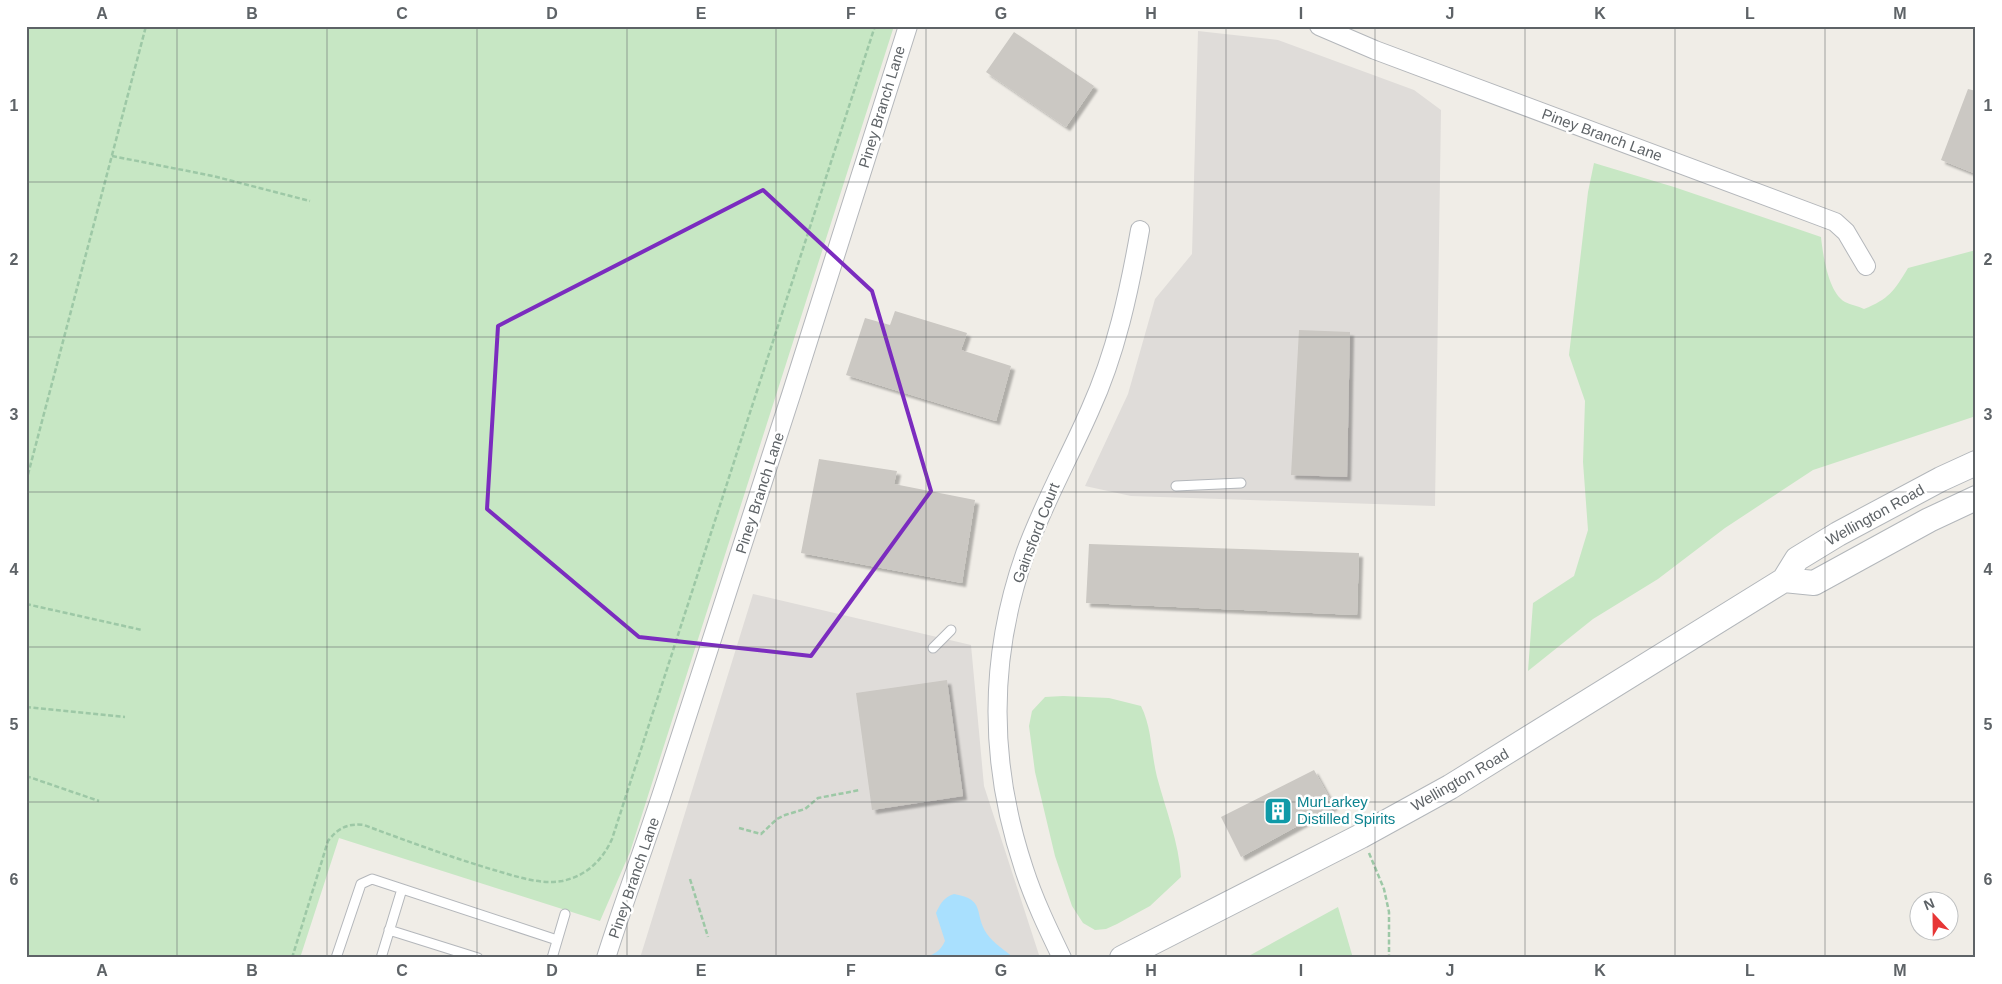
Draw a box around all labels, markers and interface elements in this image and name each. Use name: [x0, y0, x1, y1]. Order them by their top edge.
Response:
text: A: [96, 5, 108, 22]
text: B: [246, 5, 258, 22]
text: C: [396, 5, 408, 22]
text: D: [546, 5, 558, 22]
text: E: [696, 5, 707, 22]
text: F: [846, 5, 856, 22]
text: G: [995, 5, 1007, 22]
text: H: [1145, 5, 1157, 22]
text: I: [1299, 5, 1303, 22]
text: J: [1446, 5, 1454, 22]
text: K: [1594, 5, 1606, 22]
text: L: [1745, 5, 1755, 22]
text: M: [1893, 5, 1907, 22]
street label: Piney Branch Lane: [855, 44, 908, 170]
text: 1: [10, 97, 19, 114]
text: 1: [1984, 97, 1993, 114]
street label: Piney Branch Lane: [1540, 105, 1665, 164]
text: 2: [10, 251, 19, 268]
text: 2: [1984, 251, 1993, 268]
text: 3: [10, 406, 19, 423]
text: 3: [1984, 406, 1993, 423]
street label: Piney Branch Lane: [732, 430, 787, 556]
street label: Gainsford Court: [1009, 480, 1063, 585]
street label: Wellington Road: [1823, 481, 1927, 549]
text: 4: [10, 561, 19, 578]
text: 4: [1984, 561, 1993, 578]
text: 5: [10, 716, 19, 733]
text: 5: [1984, 716, 1993, 733]
street label: Wellington Road: [1408, 745, 1512, 814]
place label: MurLarkey Distilled Spirits: [1297, 793, 1395, 827]
building icon: MurLarkey Distilled Spirits: [1263, 796, 1293, 826]
street label: Piney Branch Lane: [605, 815, 662, 941]
text: 6: [10, 871, 19, 888]
text: 6: [1984, 871, 1993, 888]
north arrow: [1910, 892, 1960, 942]
text: N: [1921, 895, 1937, 913]
text: A: [96, 962, 108, 979]
text: B: [246, 962, 258, 979]
text: C: [396, 962, 408, 979]
text: D: [546, 962, 558, 979]
text: E: [696, 962, 707, 979]
text: F: [846, 962, 856, 979]
text: G: [995, 962, 1007, 979]
text: H: [1145, 962, 1157, 979]
text: I: [1299, 962, 1303, 979]
text: J: [1446, 962, 1454, 979]
text: K: [1594, 962, 1606, 979]
text: L: [1745, 962, 1755, 979]
text: M: [1893, 962, 1907, 979]

